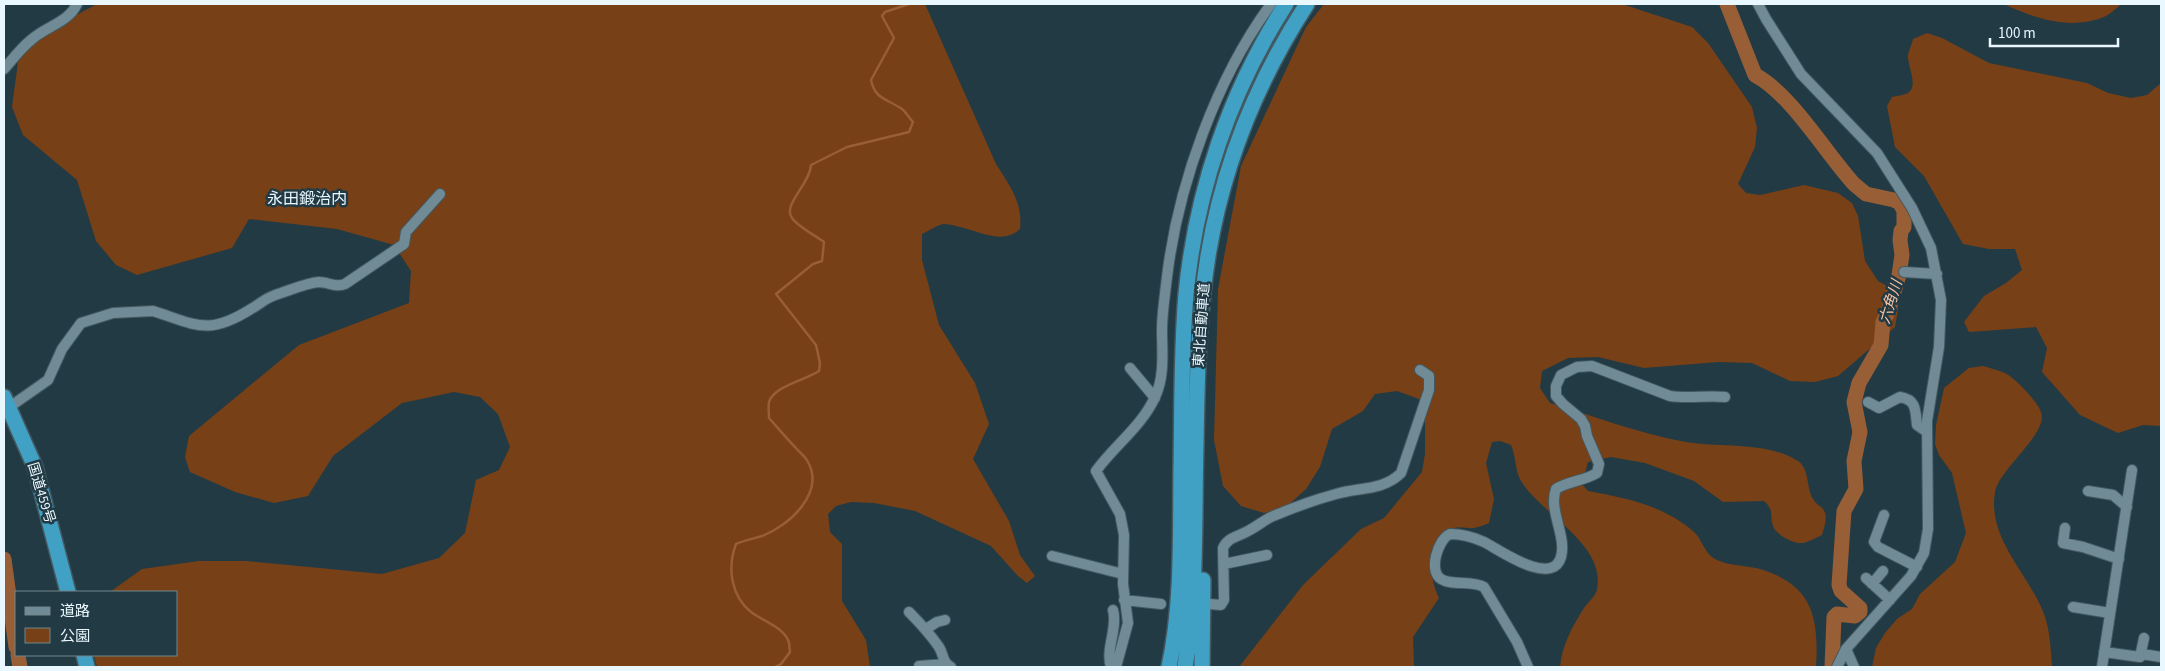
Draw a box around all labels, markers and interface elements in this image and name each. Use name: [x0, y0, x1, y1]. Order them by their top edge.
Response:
scale bar: [1990, 15, 2118, 47]
text: 100 m: [1998, 23, 2036, 44]
district label: 永田鍛治内: [267, 188, 347, 210]
water label: 六角川: [1874, 276, 1908, 327]
street label: 東北自動車道: [1189, 282, 1215, 368]
street label: 国道459号: [22, 460, 60, 526]
legend: [15, 591, 178, 656]
text: 道路: [60, 601, 90, 622]
text: 公園: [60, 626, 90, 647]

